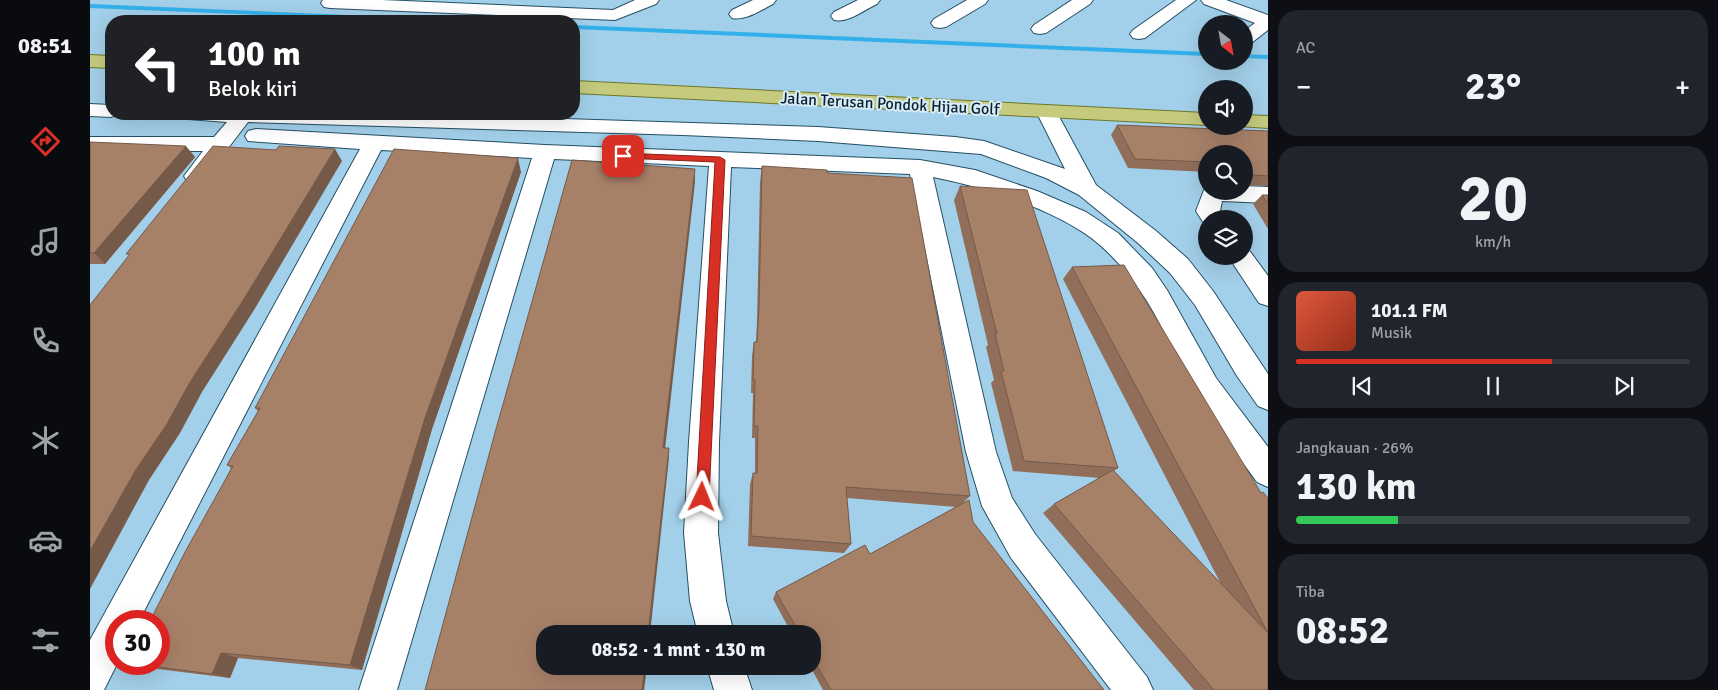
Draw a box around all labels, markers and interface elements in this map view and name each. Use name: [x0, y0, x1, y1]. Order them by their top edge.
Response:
north arrow: [1198, 15, 1252, 70]
map controls: [1198, 15, 1253, 265]
text: 08:51: [18, 32, 72, 59]
text: 100 m: [208, 32, 301, 75]
icon: left: [125, 35, 190, 100]
text: AC: [1296, 38, 1315, 58]
text: 23°: [1465, 63, 1521, 110]
text: −: [1296, 70, 1311, 104]
text: +: [1675, 70, 1690, 104]
text: Belok kiri: [208, 75, 297, 102]
button: sound: [1198, 80, 1253, 135]
street label: Jalan Terusan Pondok Hijau Golf: [780, 88, 1000, 120]
icon: directions: [28, 124, 63, 159]
pin: [602, 135, 644, 177]
icon: arrive: [609, 142, 637, 170]
button: search: [1198, 145, 1253, 200]
text: 20: [1458, 159, 1528, 239]
button: layers: [1198, 210, 1253, 265]
icon: music: [28, 224, 63, 259]
text: km/h: [1475, 232, 1511, 252]
text: 101.1 FM: [1371, 299, 1448, 323]
icon: phone: [28, 323, 63, 358]
text: Musik: [1371, 323, 1412, 343]
icon: previous: [1348, 372, 1376, 400]
icon: pause: [1479, 372, 1507, 400]
icon: next: [1610, 372, 1638, 400]
icon: climate: [28, 423, 63, 458]
text: Jangkauan · 26%: [1296, 438, 1413, 458]
text: 130 km: [1296, 463, 1417, 510]
position arrow: [675, 470, 727, 522]
icon: car: [28, 523, 63, 558]
text: Tiba: [1296, 582, 1325, 602]
text: 08:52: [1296, 607, 1389, 654]
speed limit sign: 30: [105, 610, 170, 675]
icon: filters: [28, 623, 63, 658]
text: 08:52 · 1 mnt · 130 m: [592, 638, 765, 662]

